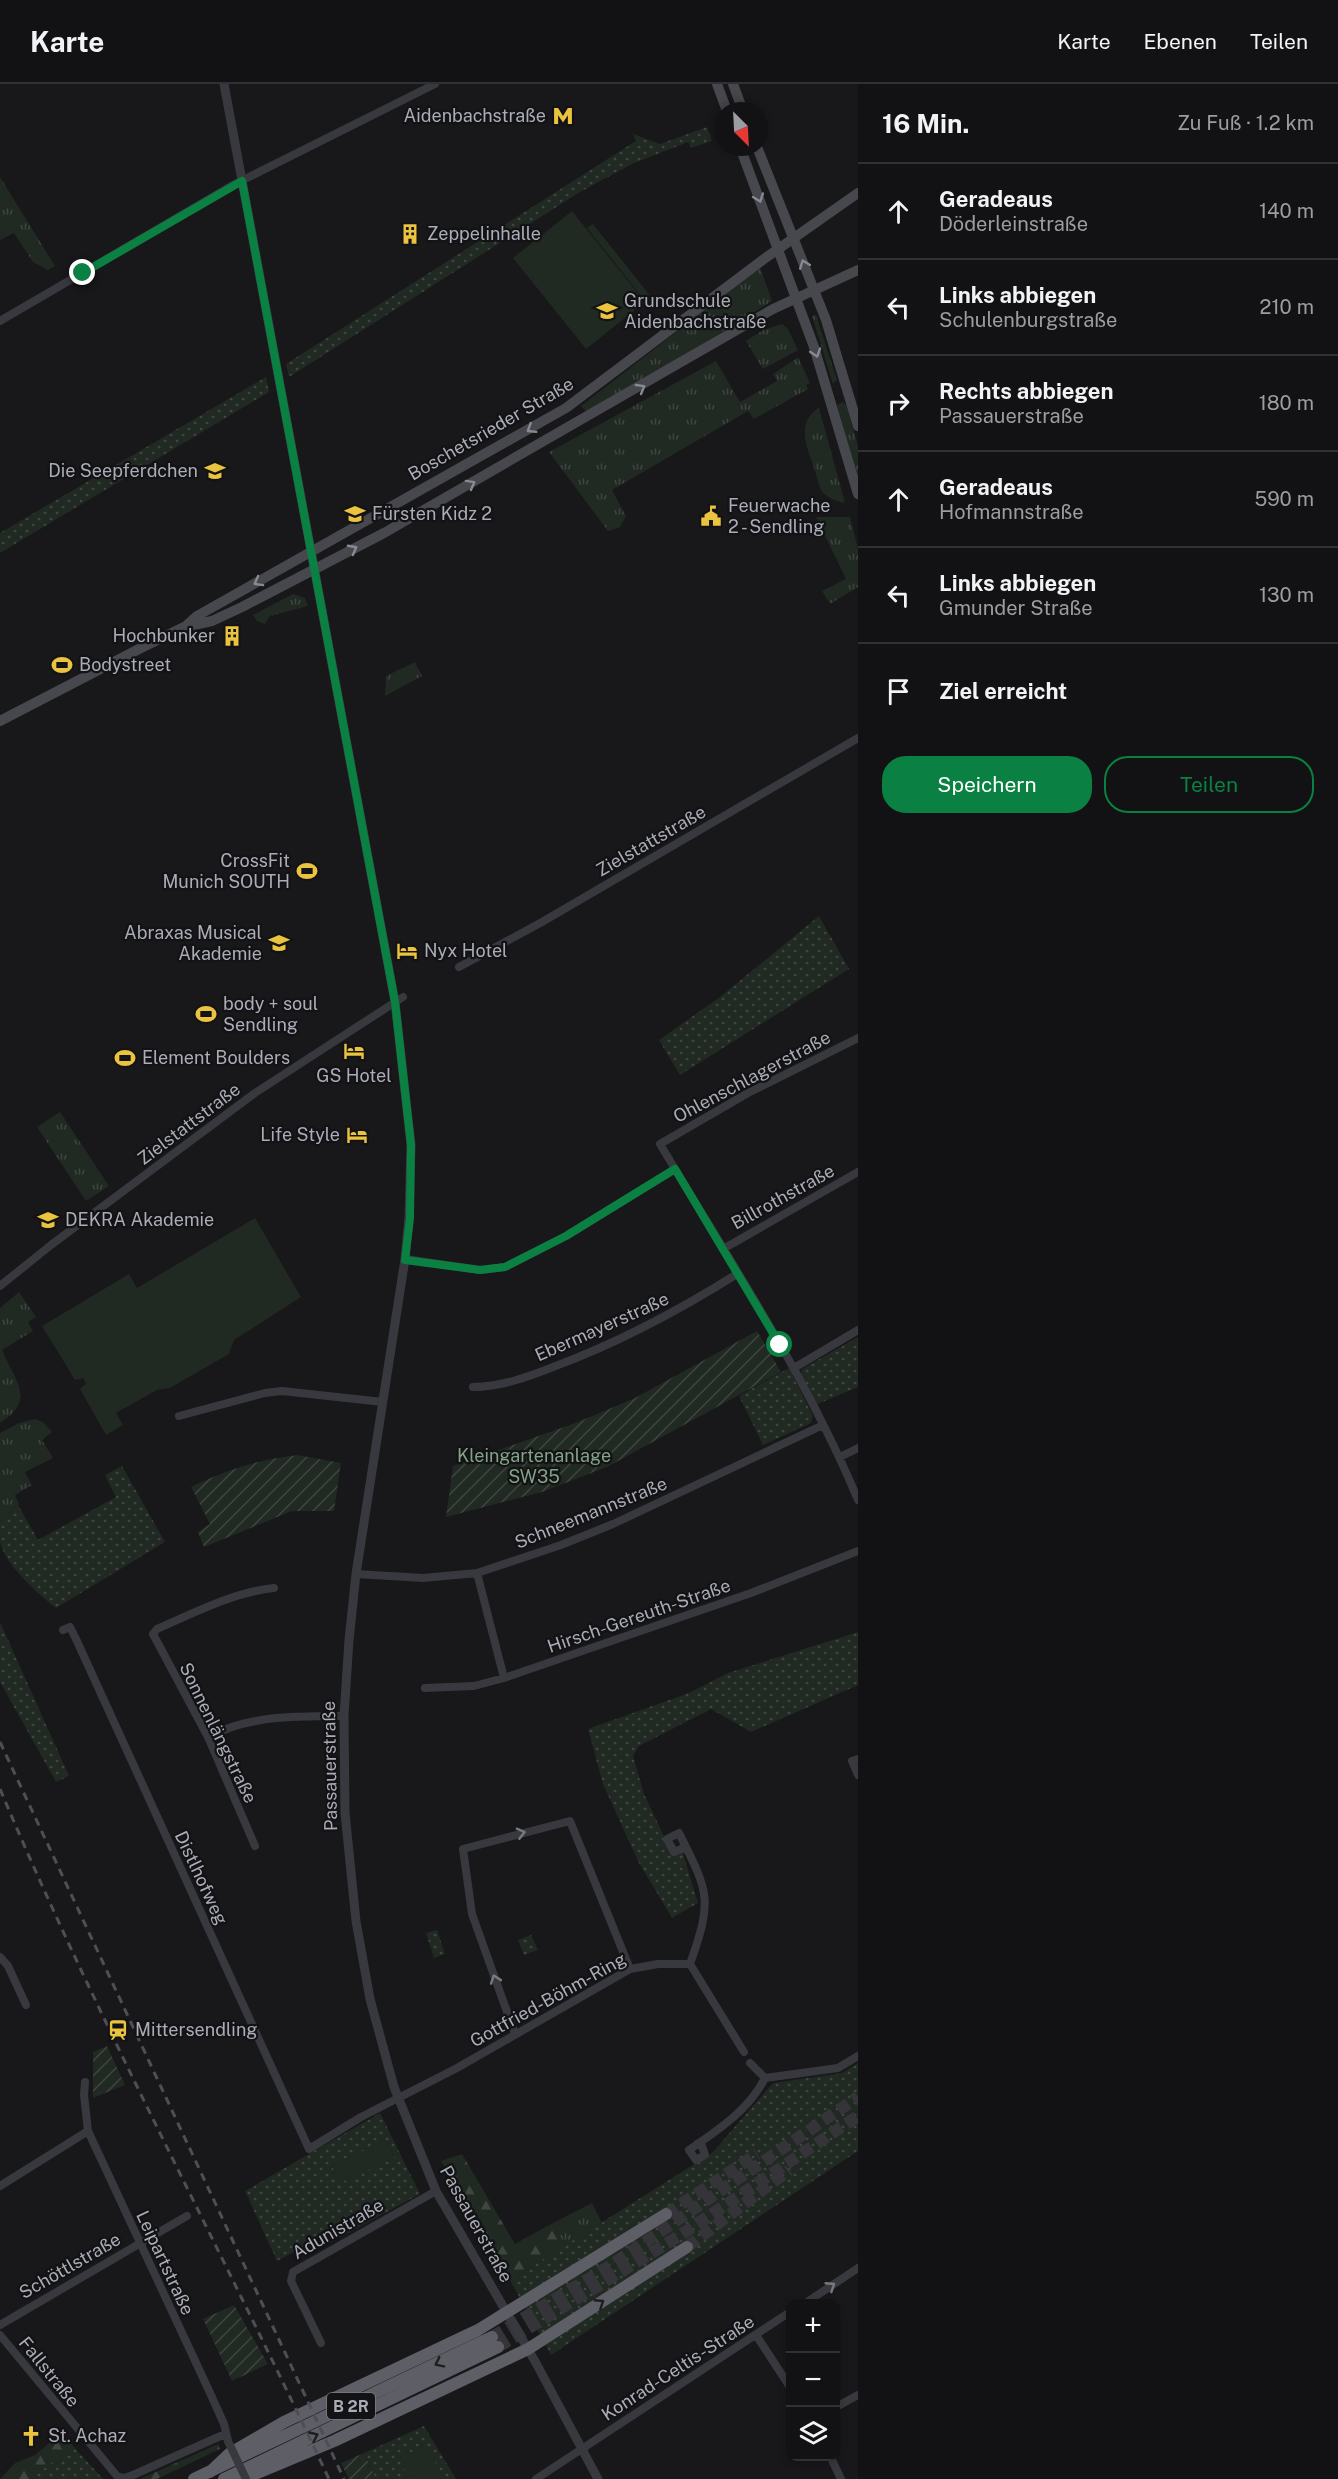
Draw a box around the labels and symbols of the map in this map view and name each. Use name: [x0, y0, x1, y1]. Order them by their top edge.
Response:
north arrow: [714, 102, 768, 156]
metro station icon: Aidenbachstraße: [551, 104, 575, 128]
place label: Aidenbachstraße: [404, 105, 546, 126]
one-way arrow: [752, 192, 764, 203]
building icon: Zeppelinhalle: [398, 222, 422, 246]
place label: Zeppelinhalle: [427, 223, 541, 244]
route end: [69, 259, 95, 285]
one-way arrow: [799, 259, 811, 270]
place label: Grundschule Aidenbachstraße: [624, 290, 766, 332]
school or university icon: Grundschule Aidenbachstraße: [595, 299, 619, 323]
one-way arrow: [808, 347, 821, 358]
street label: Boschetsrieder Straße: [404, 373, 577, 485]
one-way arrow: [634, 383, 645, 395]
one-way arrow: [527, 422, 537, 434]
school or university icon: Die Seepferdchen: [203, 459, 227, 483]
place label: Die Seepferdchen: [48, 460, 198, 481]
one-way arrow: [465, 480, 475, 491]
place label: Feuerwache 2 - Sendling: [728, 495, 831, 537]
school or university icon: Fürsten Kidz 2: [343, 502, 367, 526]
place label: Fürsten Kidz 2: [372, 503, 492, 524]
public building icon: Feuerwache 2 - Sendling: [699, 504, 723, 528]
one-way arrow: [347, 545, 358, 556]
one-way arrow: [254, 575, 265, 586]
building icon: Hochbunker: [220, 624, 244, 648]
place label: Hochbunker: [113, 625, 215, 646]
sports icon: Bodystreet: [50, 653, 74, 677]
place label: Bodystreet: [79, 654, 171, 675]
street label: Zielstattstraße: [592, 801, 709, 880]
place label: CrossFit Munich SOUTH: [162, 850, 290, 892]
sports icon: CrossFit Munich SOUTH: [295, 859, 319, 883]
place label: Abraxas Musical Akademie: [124, 922, 262, 964]
school or university icon: Abraxas Musical Akademie: [267, 931, 291, 955]
hotel icon: Nyx Hotel: [395, 939, 419, 963]
place label: Nyx Hotel: [424, 940, 508, 961]
place label: body + soul Sendling: [223, 993, 318, 1035]
sports icon: body + soul Sendling: [194, 1002, 218, 1026]
street label: Ohlenschlagerstraße: [670, 1026, 834, 1127]
hotel icon: GS Hotel: [342, 1039, 366, 1063]
sports icon: Element Boulders: [113, 1046, 137, 1070]
place label: Element Boulders: [142, 1047, 290, 1068]
place label: GS Hotel: [316, 1065, 392, 1086]
street label: Zielstattstraße: [133, 1078, 244, 1169]
hotel icon: Life Style: [345, 1123, 369, 1147]
place label: Life Style: [260, 1124, 340, 1145]
street label: Billrothstraße: [728, 1160, 838, 1234]
school or university icon: DEKRA Akademie: [36, 1208, 60, 1232]
place label: DEKRA Akademie: [65, 1209, 214, 1230]
street label: Ebermayerstraße: [532, 1288, 672, 1365]
route start: [766, 1331, 792, 1357]
park label: Kleingartenanlage SW35: [457, 1445, 611, 1487]
street label: Schneemannstraße: [512, 1472, 670, 1553]
street label: Hirsch-Gereuth-Straße: [545, 1574, 733, 1657]
street label: Sonnenlängstraße: [175, 1659, 262, 1806]
street label: Passauerstraße: [318, 1701, 341, 1831]
one-way arrow: [516, 1827, 526, 1840]
street label: Distlhofweg: [171, 1828, 232, 1928]
street label: Gottfried-Böhm-Ring: [466, 1948, 629, 2051]
one-way arrow: [490, 1974, 503, 1985]
station icon: Mittersendling: [106, 2018, 130, 2042]
place label: Mittersendling: [135, 2019, 258, 2040]
street label: Passauerstraße: [436, 2162, 517, 2286]
street label: Adunistraße: [288, 2194, 387, 2263]
street label: Leipartstraße: [132, 2207, 199, 2318]
street label: Schöttlstraße: [15, 2228, 124, 2303]
one-way arrow: [825, 2281, 835, 2293]
one-way arrow: [594, 2300, 605, 2311]
street label: Konrad-Celtis-Straße: [597, 2310, 758, 2425]
street label: Fallstraße: [15, 2332, 84, 2411]
one-way arrow: [435, 2356, 446, 2368]
road number: B 2R: [327, 2393, 375, 2419]
church icon: St. Achaz: [19, 2424, 43, 2448]
place label: St. Achaz: [48, 2425, 126, 2446]
one-way arrow: [308, 2432, 319, 2444]

